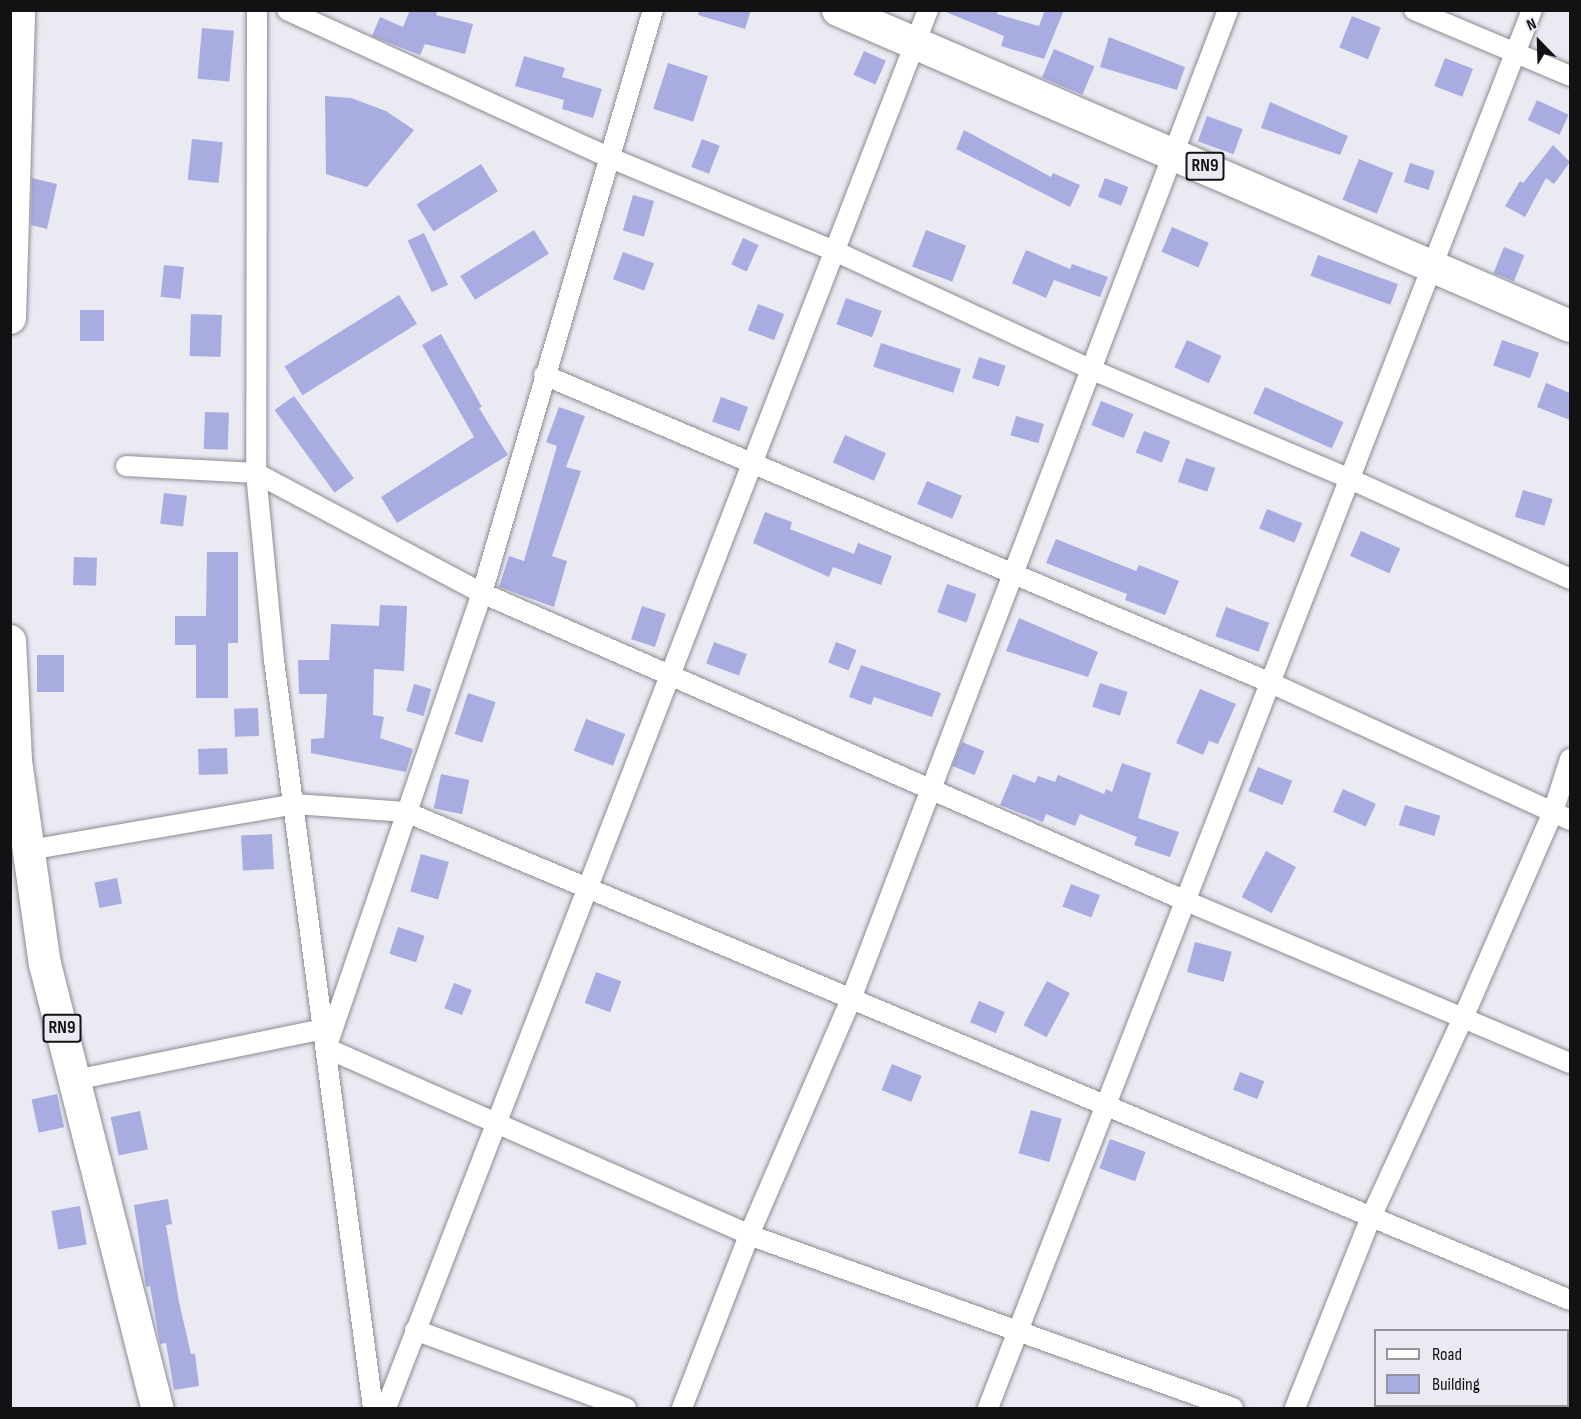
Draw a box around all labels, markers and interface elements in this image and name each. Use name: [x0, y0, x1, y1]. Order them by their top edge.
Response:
north arrow: [1509, 12, 1569, 72]
text: N: [1524, 15, 1539, 35]
road number: RN9: [1186, 151, 1224, 181]
road number: RN9: [42, 1013, 82, 1043]
legend: [1374, 1329, 1569, 1407]
text: Road: [1432, 1344, 1462, 1365]
text: Building: [1432, 1374, 1480, 1395]

